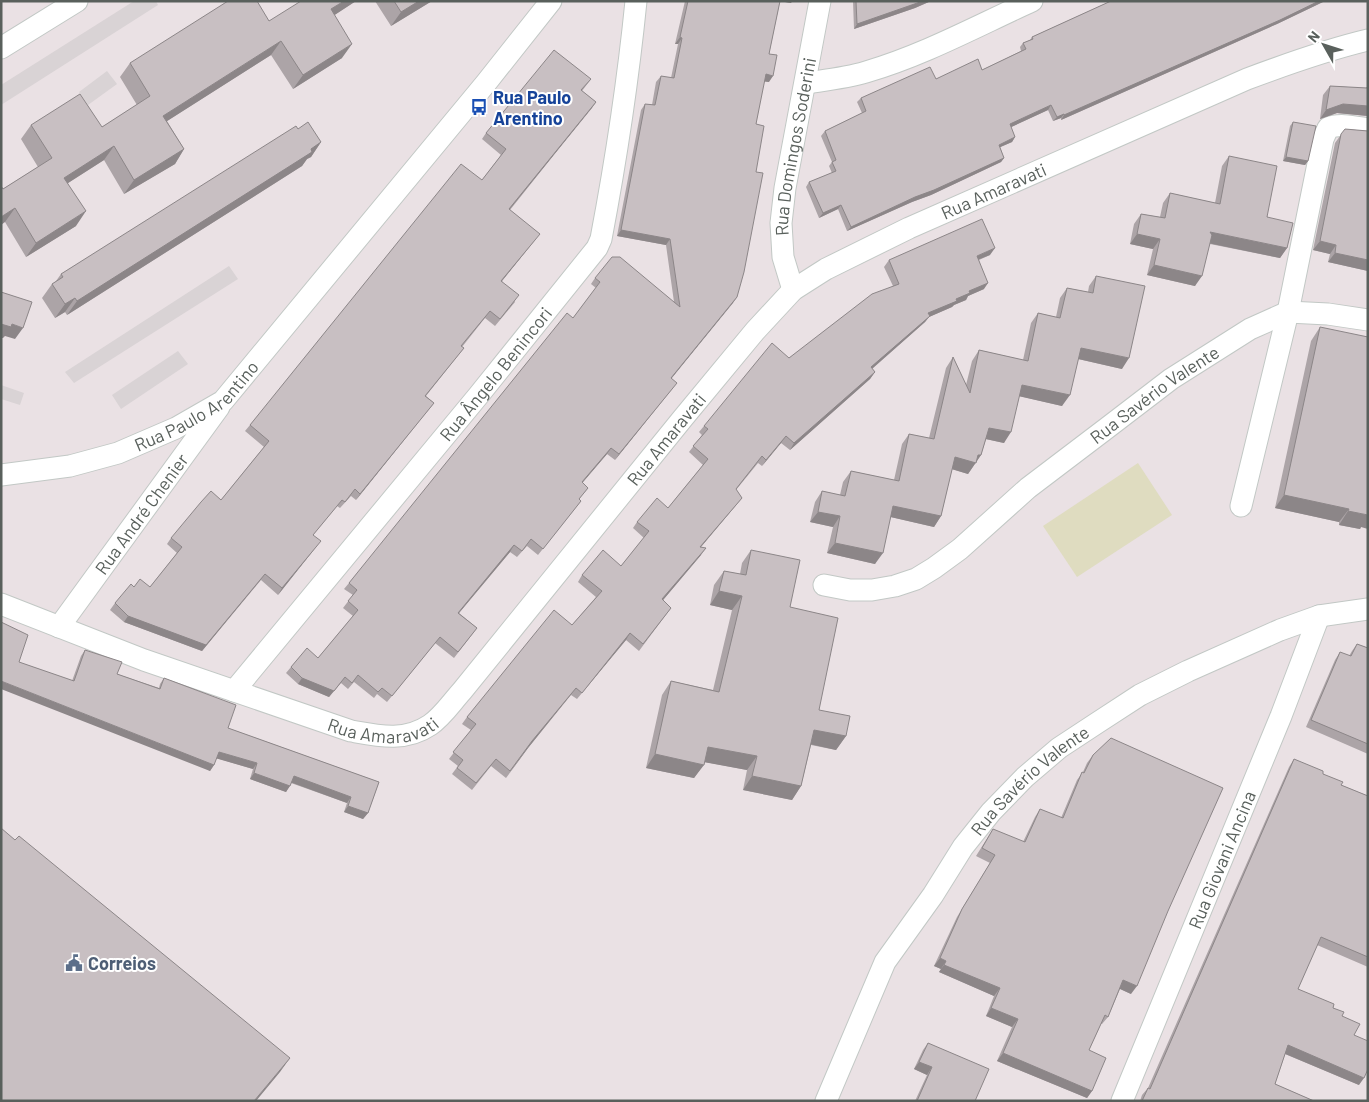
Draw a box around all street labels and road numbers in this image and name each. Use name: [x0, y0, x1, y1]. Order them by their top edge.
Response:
street label: Rua Domingos Soderini: [770, 56, 820, 236]
street label: Rua Amaravati: [938, 158, 1050, 224]
street label: Rua Ângelo Benincori: [435, 302, 556, 445]
street label: Rua Savério Valente: [1085, 341, 1223, 448]
street label: Rua Paulo Arentino: [131, 356, 263, 456]
street label: Rua Amaravati: [622, 388, 710, 490]
street label: Rua André Chenier: [90, 449, 193, 579]
street label: Rua Amaravati: [325, 712, 443, 747]
street label: Rua Savério Valente: [966, 720, 1093, 840]
street label: Rua Giovani Ancina: [1183, 787, 1260, 932]

